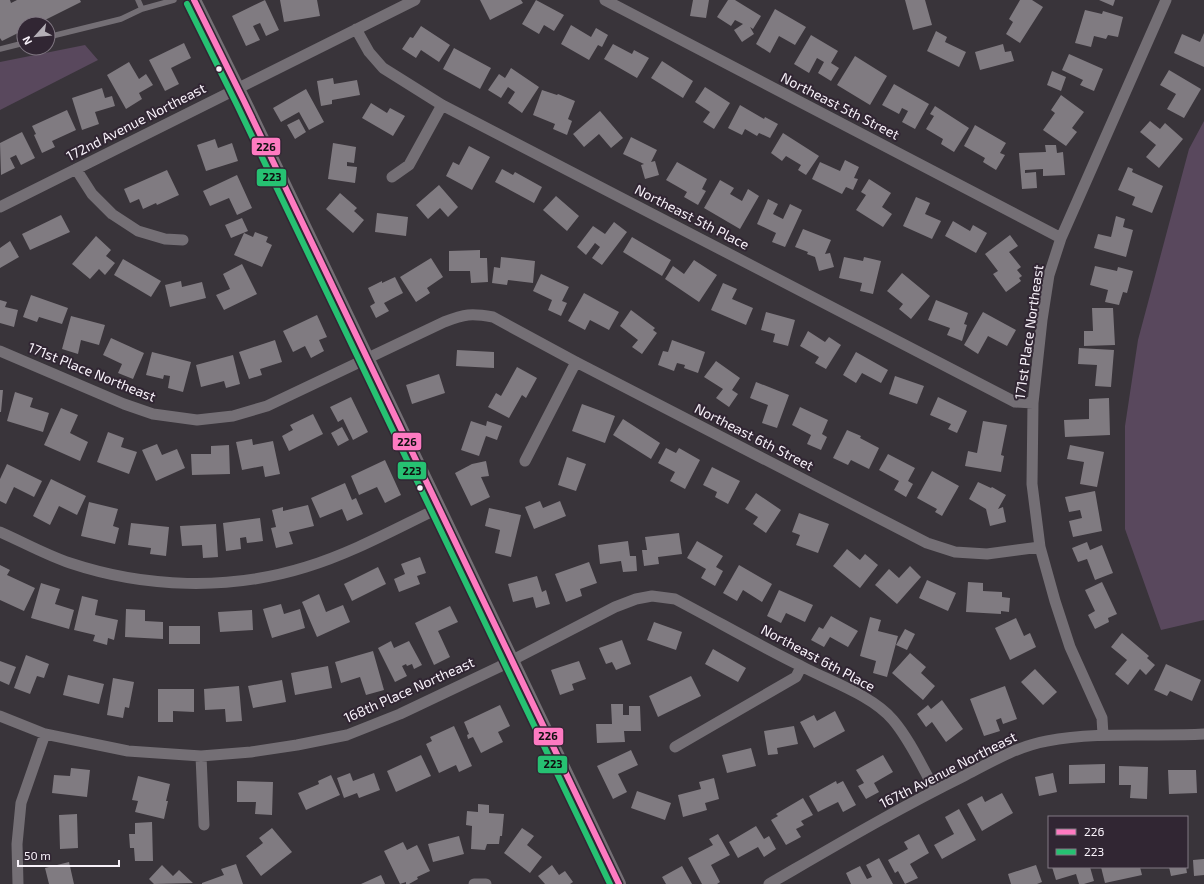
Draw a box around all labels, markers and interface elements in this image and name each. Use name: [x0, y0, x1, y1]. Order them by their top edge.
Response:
north arrow: [16, 16, 56, 56]
text: N: [19, 34, 34, 47]
unlabelled marker: [214, 64, 224, 74]
street label: Northeast 5th Street: [778, 68, 902, 143]
street label: 172nd Avenue Northeast: [63, 79, 208, 164]
line badge: 226: [251, 137, 281, 156]
text: 226: [256, 140, 276, 153]
line badge: 223: [256, 168, 287, 187]
text: 223: [262, 170, 282, 183]
street label: Northeast 5th Place: [632, 180, 752, 253]
street label: 171st Place Northeast: [1011, 263, 1046, 400]
street label: 171st Place Northeast: [26, 338, 158, 405]
street label: Northeast 6th Street: [692, 399, 817, 474]
line badge: 226: [392, 432, 422, 451]
text: 226: [397, 435, 417, 448]
line badge: 223: [397, 461, 427, 480]
text: 223: [402, 464, 422, 477]
unlabelled marker: [415, 483, 425, 493]
street label: Northeast 6th Place: [758, 620, 878, 695]
street label: 168th Place Northeast: [341, 653, 477, 726]
line badge: 226: [533, 727, 564, 746]
street label: 167th Avenue Northeast: [876, 728, 1019, 812]
text: 226: [538, 729, 558, 742]
line badge: 223: [537, 755, 568, 774]
text: 223: [543, 757, 563, 770]
legend: [1048, 816, 1188, 868]
text: 226: [1084, 824, 1104, 838]
scale bar: [18, 842, 119, 868]
text: 223: [1084, 844, 1104, 858]
text: 50 m: [24, 848, 51, 862]

